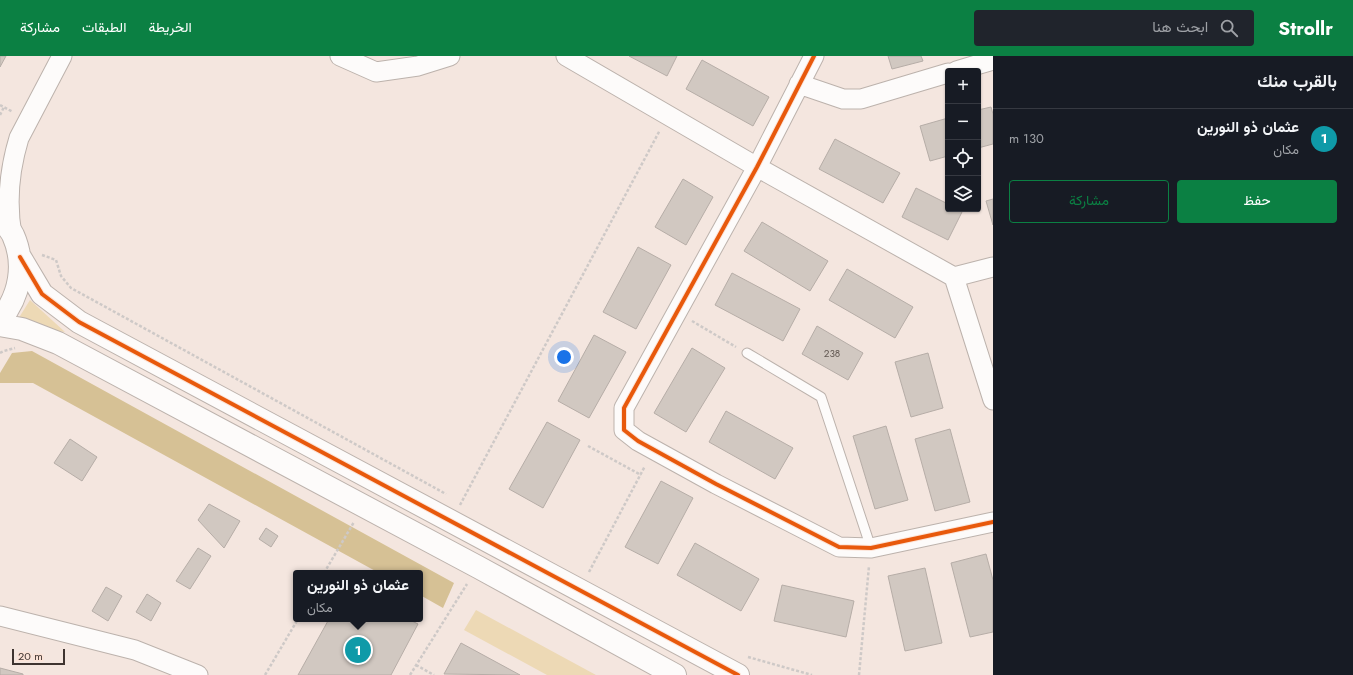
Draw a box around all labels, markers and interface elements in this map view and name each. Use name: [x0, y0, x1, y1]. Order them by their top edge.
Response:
search box: [974, 10, 1254, 46]
text: Strollr: [1278, 15, 1333, 42]
text: ابحث هنا: [1152, 16, 1208, 38]
text: مشاركة: [20, 17, 60, 37]
text: الطبقات: [82, 17, 126, 37]
text: الخريطة: [148, 17, 192, 37]
icon: search: [1218, 17, 1240, 39]
map controls: [945, 68, 981, 212]
button: +: [945, 68, 981, 104]
text: بالقرب منك: [1257, 69, 1337, 93]
button: −: [945, 104, 981, 140]
text: عثمان ذو النورين: [1197, 116, 1299, 138]
text: 130 m: [1009, 129, 1044, 148]
text: 1: [1321, 129, 1327, 148]
button: locate: [945, 140, 981, 176]
text: مكان: [1273, 140, 1299, 159]
button: layers: [945, 176, 981, 212]
button: مشاركة: [1009, 180, 1169, 223]
button: حفظ: [1177, 180, 1337, 223]
house number: 238: [824, 346, 840, 361]
your location: [554, 347, 574, 367]
popup: [293, 570, 423, 622]
text: عثمان ذو النورين: [307, 574, 409, 596]
text: مكان: [307, 598, 333, 617]
pin: 1: [345, 635, 371, 665]
scale bar: [12, 647, 65, 666]
text: 20 m: [18, 648, 43, 664]

